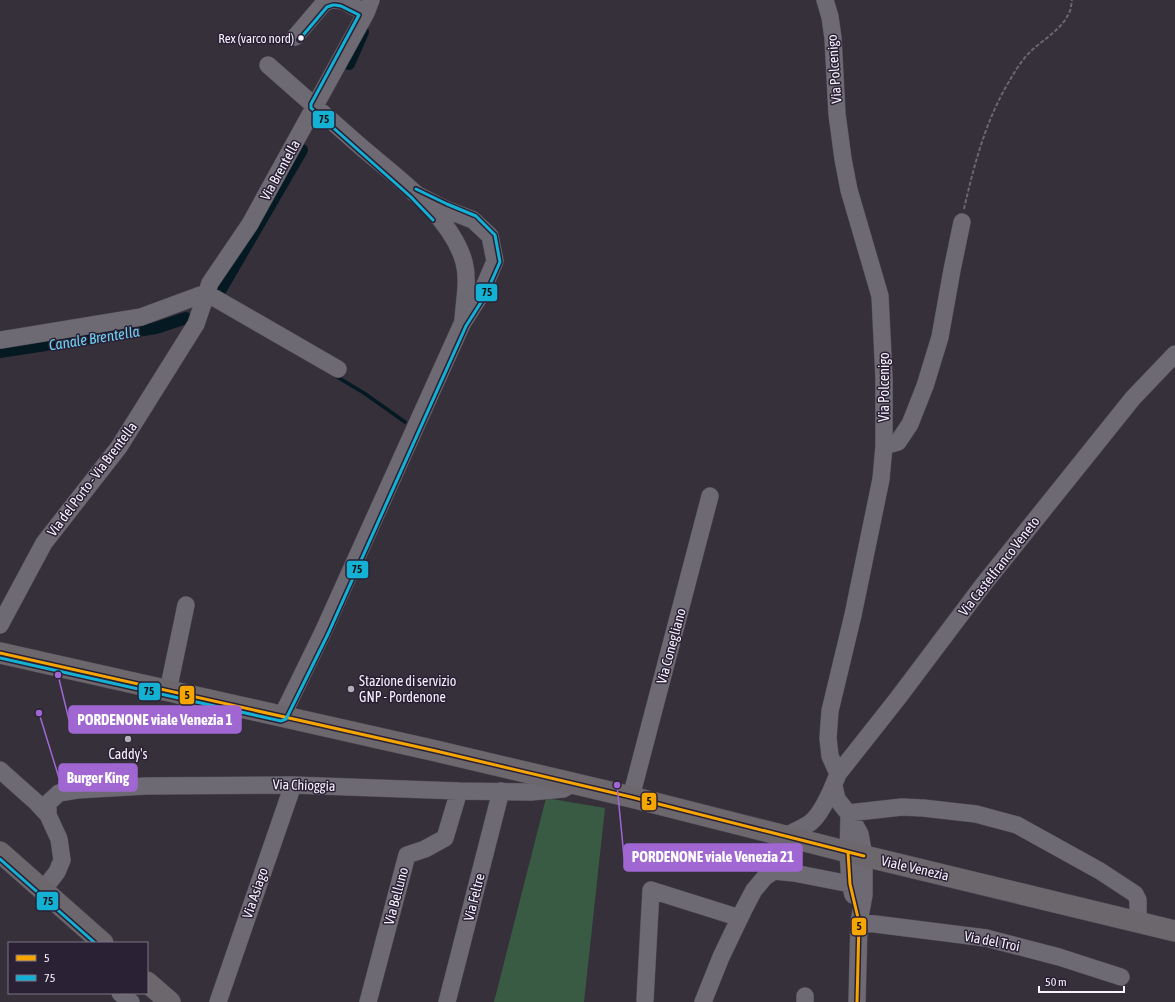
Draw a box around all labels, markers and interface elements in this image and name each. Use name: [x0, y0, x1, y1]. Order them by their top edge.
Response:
place label: Rex (varco nord): [218, 31, 294, 46]
marker: Rex (varco nord): [296, 33, 306, 43]
street label: Via Polcenigo: [824, 34, 844, 104]
line badge: 75: [312, 110, 335, 129]
text: 75: [319, 113, 329, 125]
street label: Via Brentella: [257, 137, 303, 203]
line badge: 75: [475, 283, 498, 302]
text: 75: [482, 286, 492, 298]
water label: Canale Brentella: [48, 322, 141, 354]
street label: Via Polcenigo: [876, 352, 892, 422]
street label: Via del Porto - Via Brentella: [44, 419, 140, 539]
street label: Via Castelfranco Veneto: [955, 513, 1043, 619]
line badge: 75: [346, 560, 369, 579]
text: 75: [352, 563, 362, 575]
street label: Via Conegliano: [653, 607, 689, 685]
place label: Stazione di servizio GNP - Pordenone: [359, 673, 456, 705]
line badge: 75: [138, 682, 161, 701]
marker: Stazione di servizio GNP - Pordenone: [346, 684, 356, 694]
text: 75: [144, 685, 154, 697]
line badge: 5: [179, 685, 195, 705]
text: 5: [184, 689, 190, 701]
callout: PORDENONE viale Venezia 1: [69, 706, 241, 733]
text: PORDENONE viale Venezia 1: [77, 711, 233, 728]
marker: Caddy's: [123, 734, 133, 744]
place label: Caddy's: [108, 746, 148, 762]
callout: Burger King: [59, 764, 137, 791]
text: Burger King: [67, 769, 130, 786]
street label: Via Chioggia: [272, 776, 336, 794]
line badge: 5: [641, 792, 657, 811]
text: 5: [646, 795, 652, 807]
callout: PORDENONE viale Venezia 21: [624, 844, 802, 871]
text: PORDENONE viale Venezia 21: [632, 848, 794, 865]
street label: Viale Venezia: [880, 852, 950, 884]
street label: Via Belluno: [381, 865, 411, 927]
street label: Via Asiago: [239, 866, 271, 920]
street label: Via Feltre: [460, 872, 488, 922]
line badge: 75: [36, 891, 59, 911]
text: 75: [43, 895, 53, 907]
line badge: 5: [851, 917, 867, 936]
text: 5: [856, 920, 862, 932]
street label: Via del Troi: [963, 928, 1021, 954]
legend: [8, 942, 148, 994]
text: 5: [44, 951, 50, 965]
scale bar: [1039, 968, 1124, 994]
text: 75: [44, 971, 55, 985]
text: 50 m: [1045, 975, 1067, 989]

